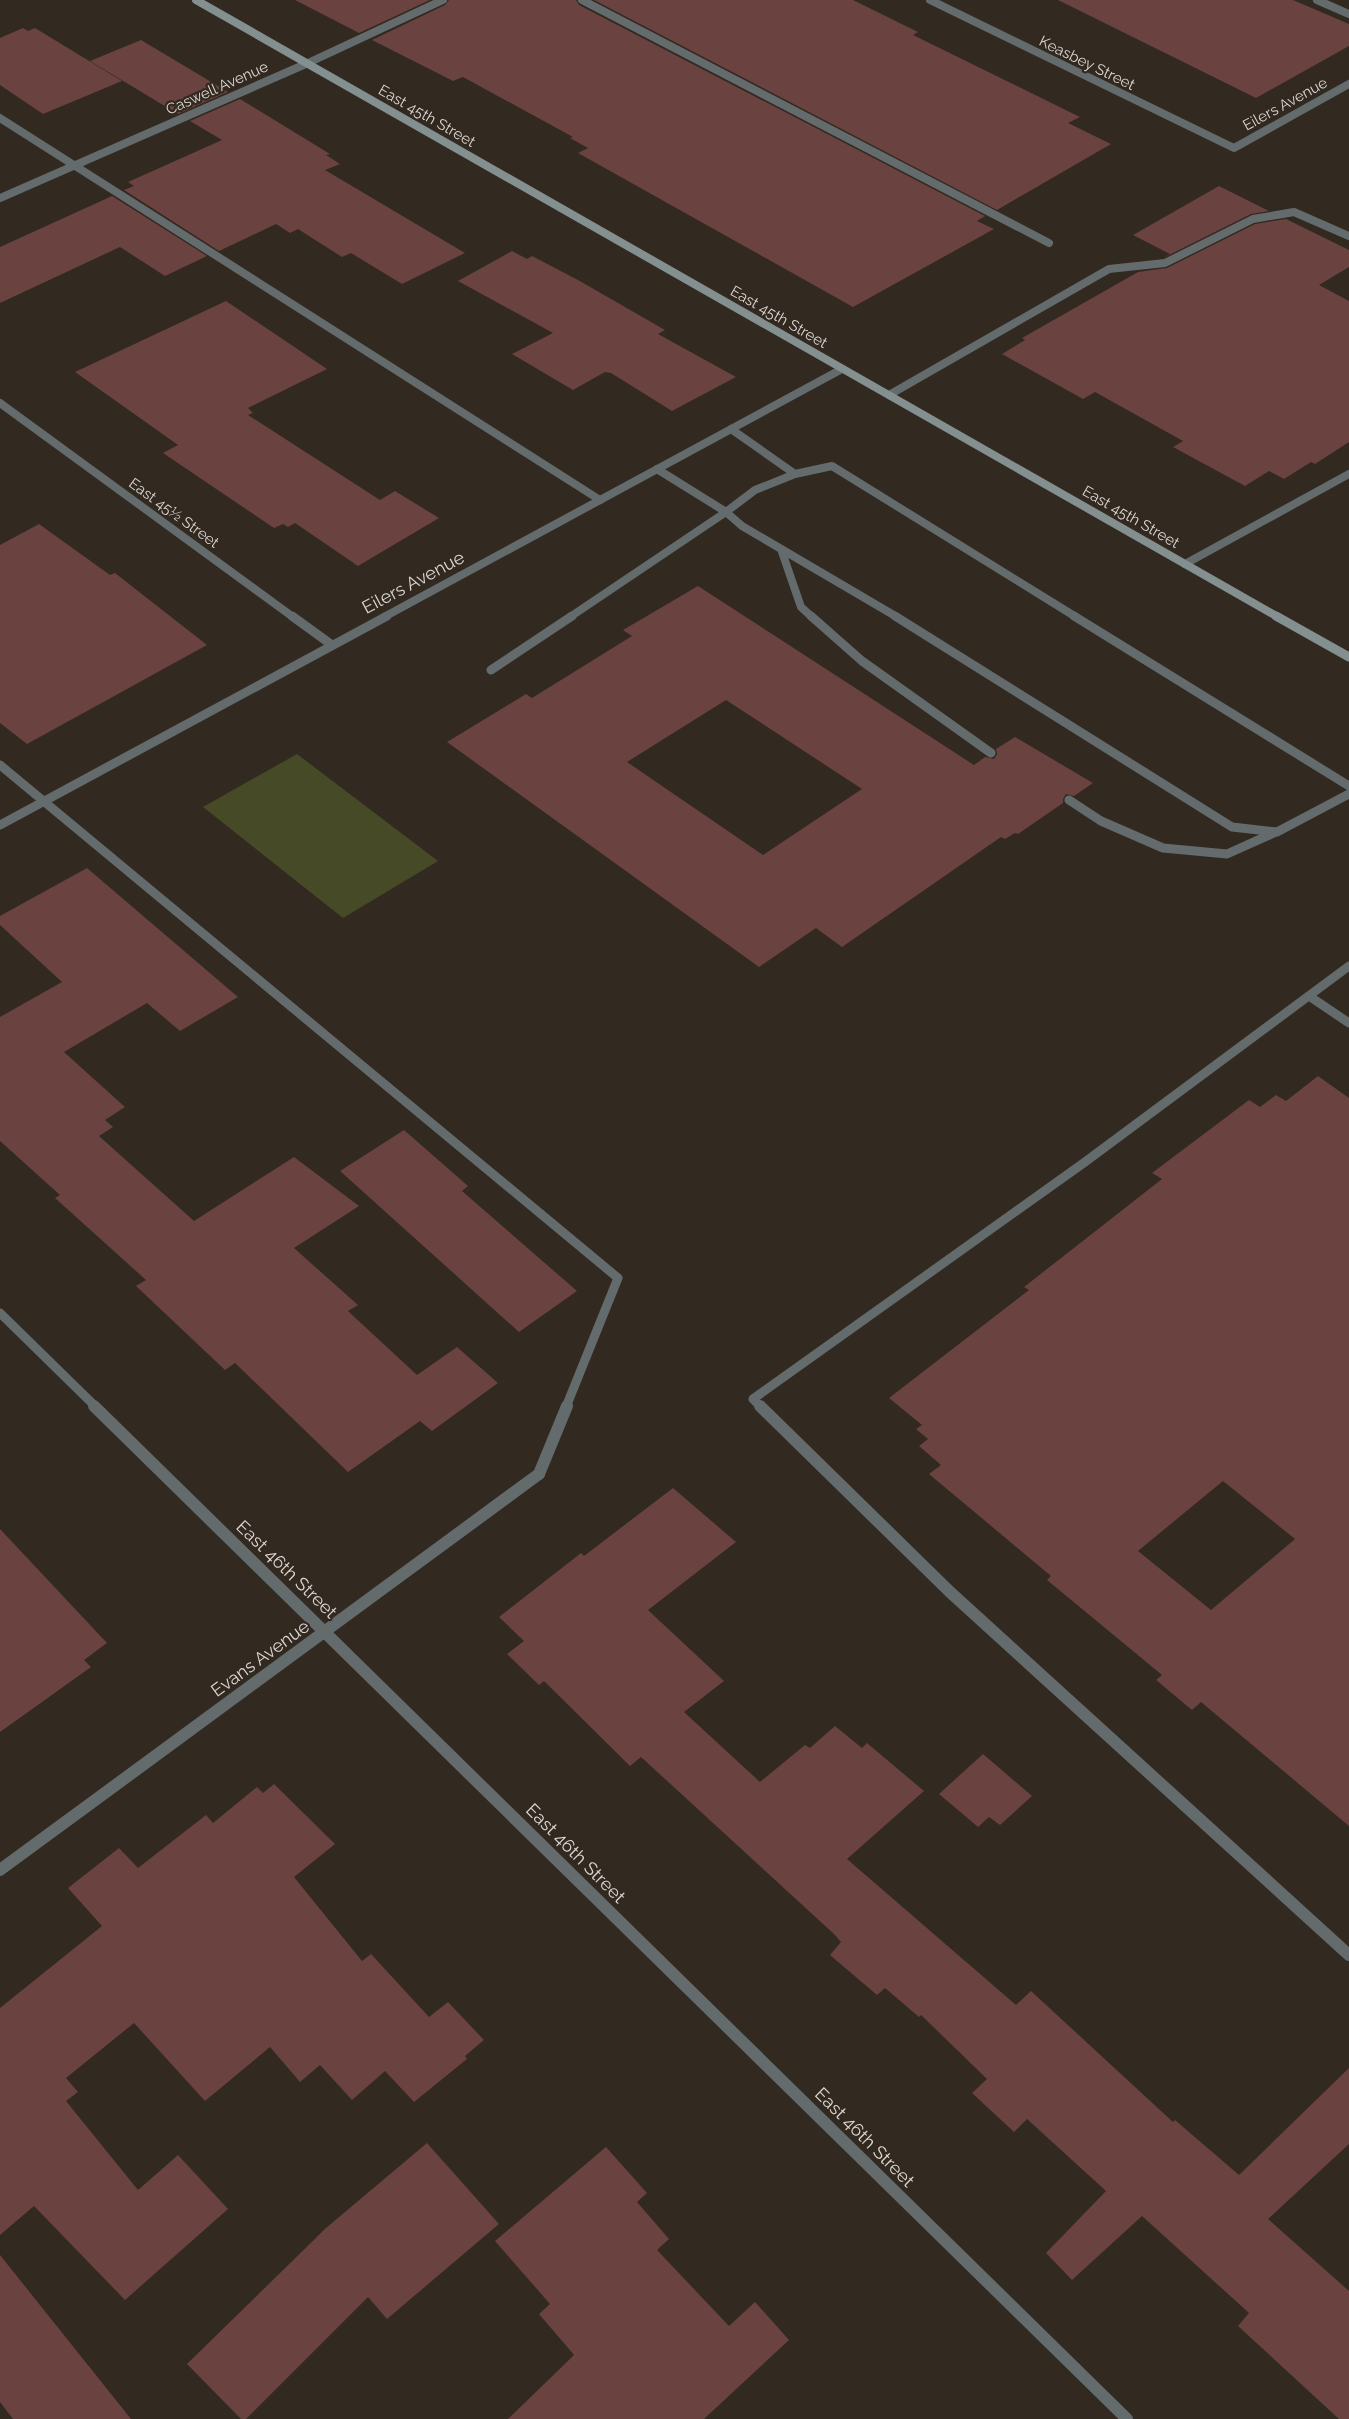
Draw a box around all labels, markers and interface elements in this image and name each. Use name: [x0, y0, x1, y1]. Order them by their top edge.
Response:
street label: Keasbey Street: [1036, 32, 1138, 94]
street label: Caswell Avenue: [163, 57, 271, 119]
street label: Eilers Avenue: [1240, 73, 1331, 135]
street label: East 45th Street: [375, 81, 479, 151]
street label: East 45th Street: [727, 282, 831, 352]
street label: East 45½ Street: [125, 474, 223, 552]
street label: East 45th Street: [1079, 482, 1183, 552]
street label: Eilers Avenue: [358, 546, 468, 618]
street label: East 46th Street: [232, 1516, 342, 1622]
street label: Evans Avenue: [207, 1615, 314, 1701]
street label: East 46th Street: [522, 1799, 630, 1907]
street label: East 46th Street: [811, 2083, 919, 2191]

